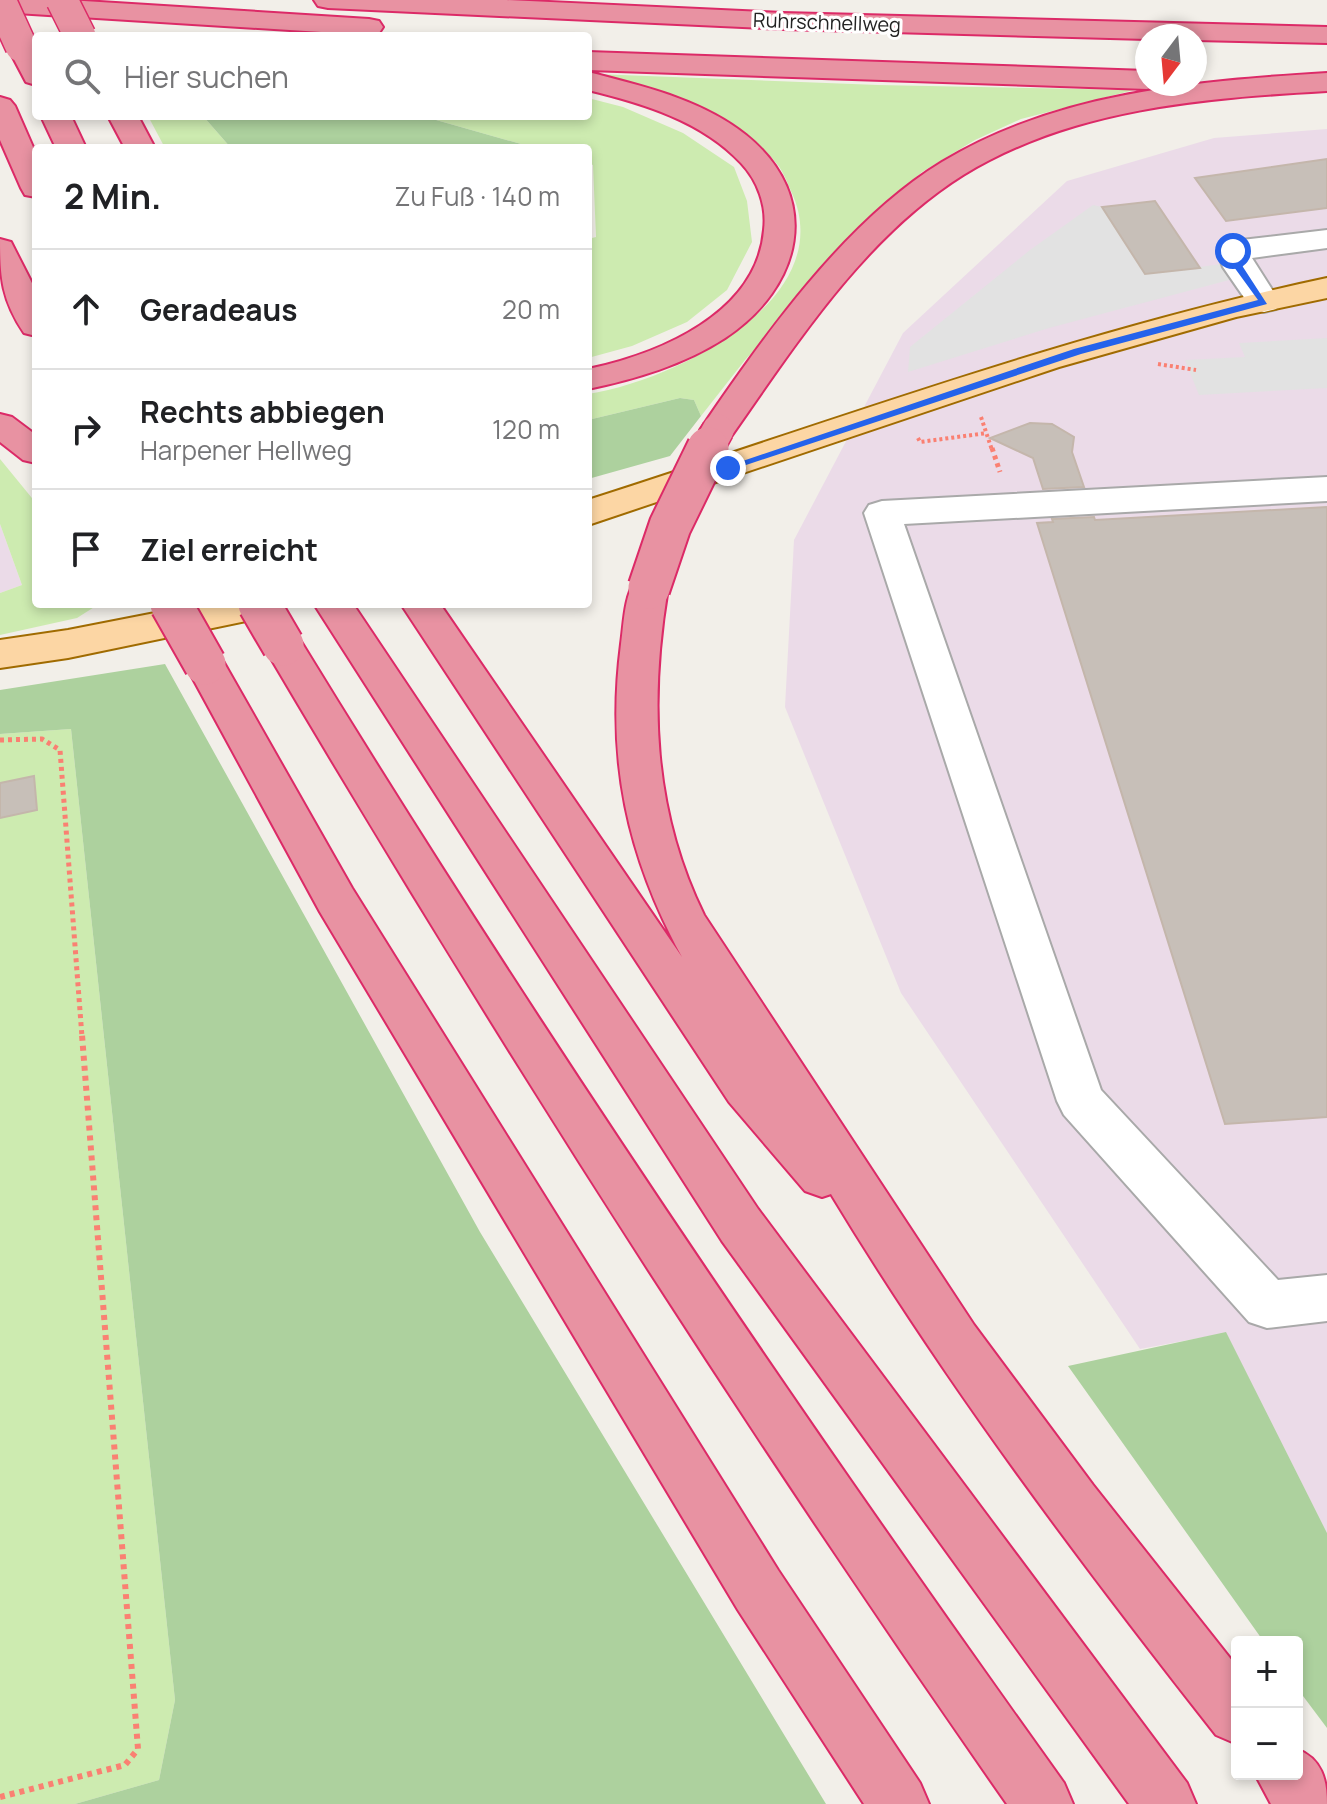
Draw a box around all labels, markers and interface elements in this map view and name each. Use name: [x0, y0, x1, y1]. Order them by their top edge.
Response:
street label: Ruhrschnellweg: [753, 6, 901, 38]
north arrow: [1135, 24, 1207, 96]
search box: [32, 32, 592, 120]
icon: search: [60, 54, 104, 98]
text: Hier suchen: [124, 56, 289, 97]
text: 2 Min.: [64, 173, 161, 219]
text: Zu Fuß · 140 m: [394, 178, 560, 214]
route start: [1215, 233, 1251, 269]
icon: ahead: [64, 287, 108, 331]
text: Geradeaus: [140, 289, 297, 330]
text: 20 m: [502, 291, 560, 327]
text: Rechts abbiegen: [140, 391, 385, 432]
icon: right: [64, 407, 108, 451]
text: 120 m: [492, 411, 560, 447]
text: Harpener Hellweg: [140, 432, 352, 468]
route end: [710, 450, 746, 486]
icon: arrive: [64, 527, 108, 571]
text: Ziel erreicht: [140, 529, 318, 570]
map controls: [1231, 1636, 1303, 1780]
button: +: [1231, 1636, 1303, 1708]
button: −: [1231, 1708, 1303, 1780]

